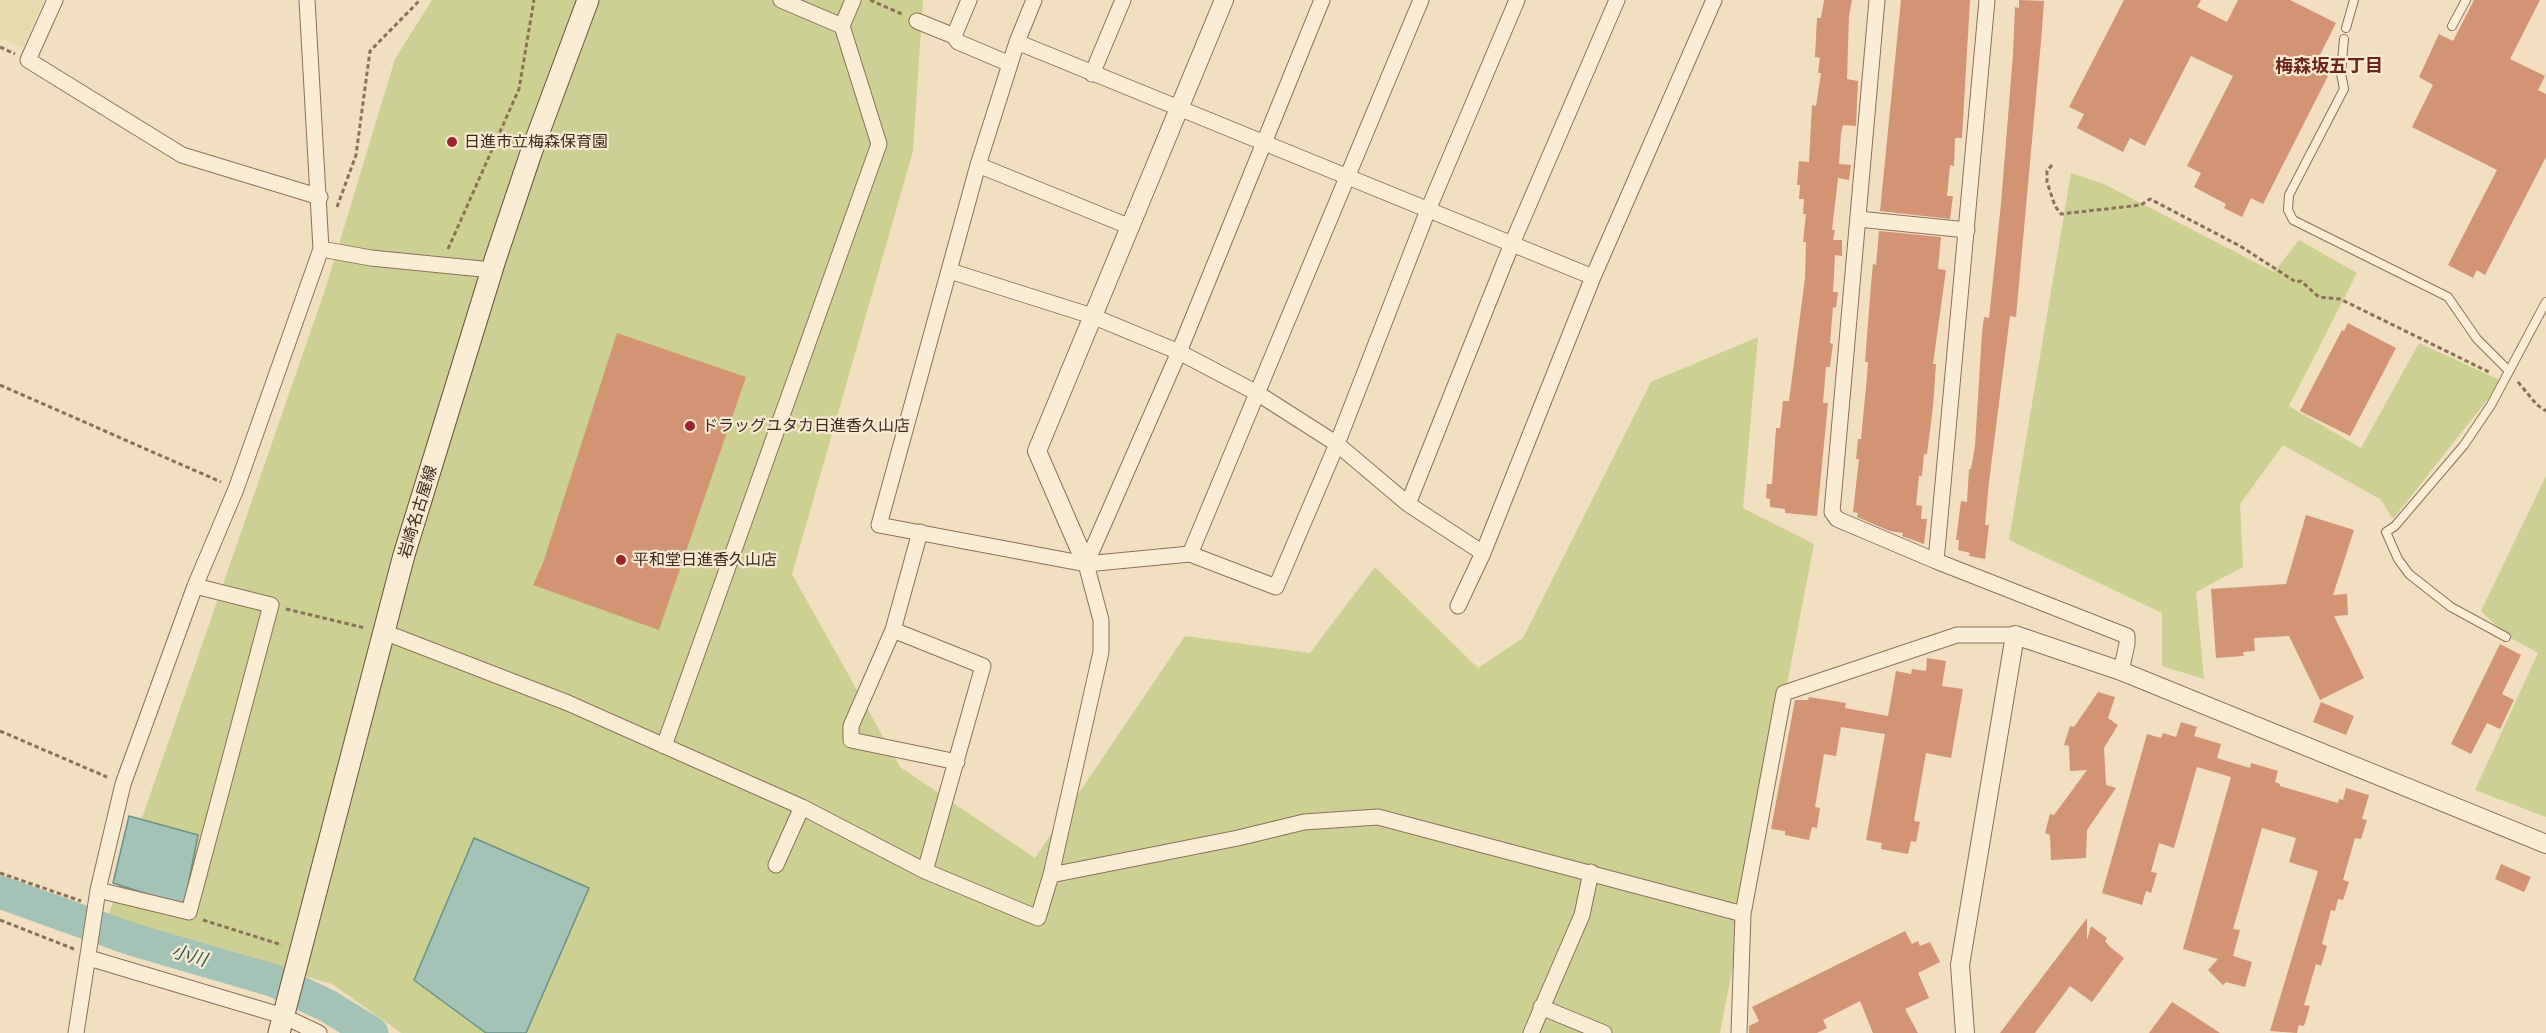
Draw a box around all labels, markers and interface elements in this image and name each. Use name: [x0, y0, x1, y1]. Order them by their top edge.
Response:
district label: 梅森坂五丁目: [2275, 55, 2383, 77]
place label: 日進市立梅森保育園: [464, 132, 608, 152]
marker: 日進市立梅森保育園: [445, 135, 459, 149]
place label: ドラッグユタカ日進香久山店: [702, 416, 910, 436]
marker: ドラッグユタカ日進香久山店: [683, 419, 697, 433]
street label: 岩崎名古屋線: [395, 463, 441, 561]
place label: 平和堂日進香久山店: [633, 550, 777, 570]
marker: 平和堂日進香久山店: [614, 553, 628, 567]
water label: 小川: [169, 941, 209, 971]

